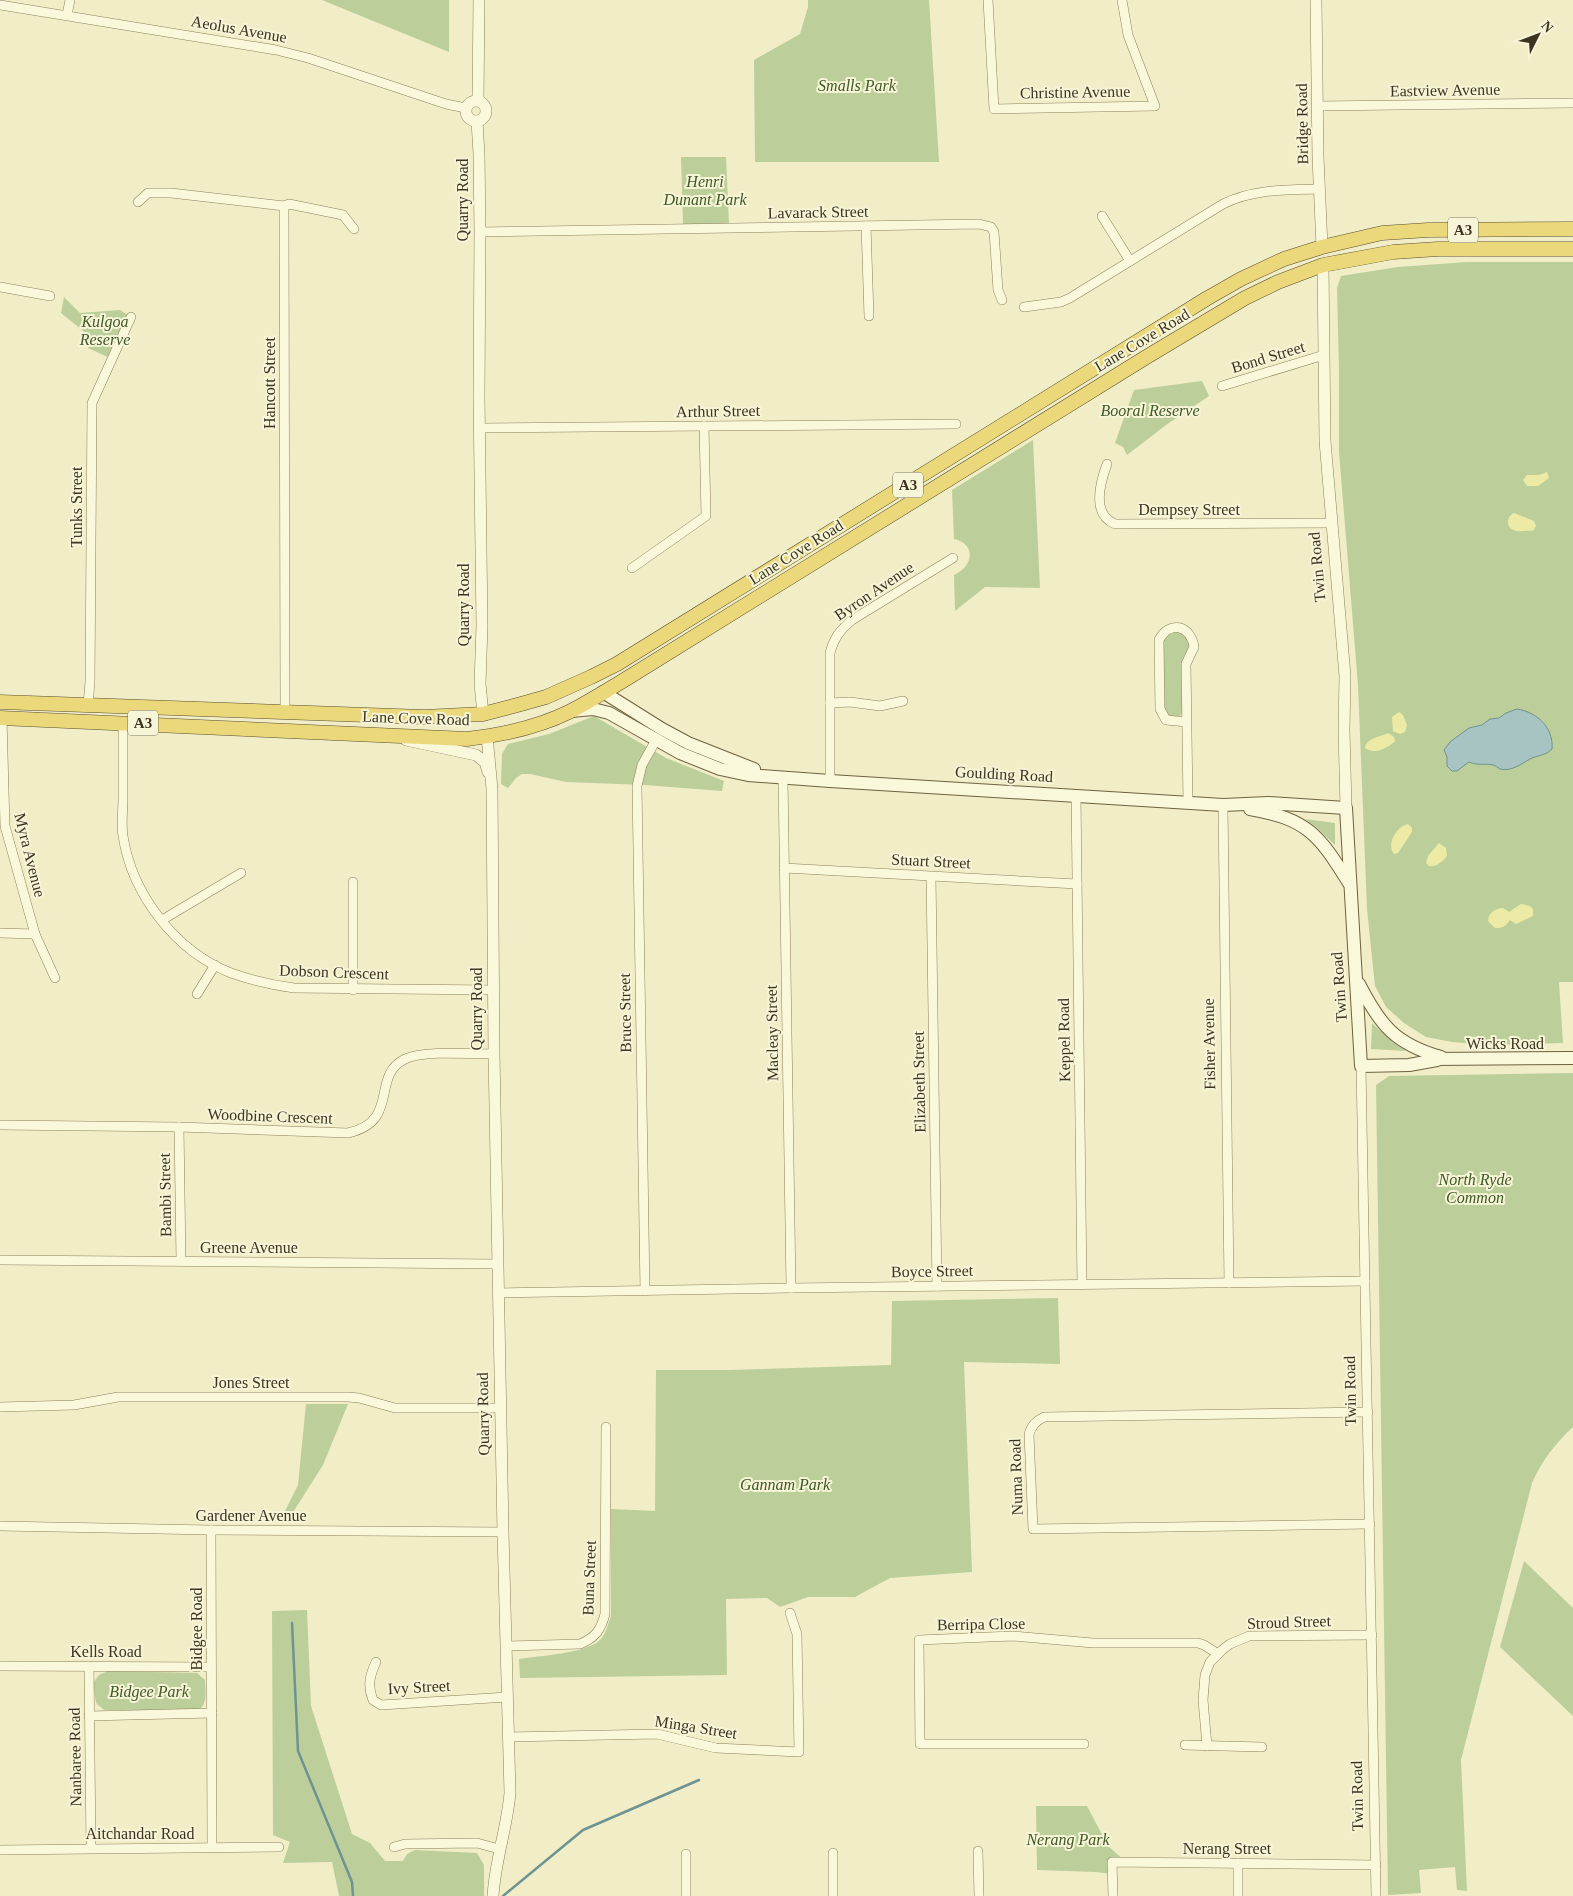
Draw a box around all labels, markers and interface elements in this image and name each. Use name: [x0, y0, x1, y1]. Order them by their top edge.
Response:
north arrow: [1513, 10, 1563, 60]
street label: Aeolus Avenue: [190, 12, 288, 46]
text: N: [1538, 18, 1556, 35]
park label: Smalls Park: [818, 77, 897, 94]
street label: Eastview Avenue: [1390, 81, 1500, 99]
street label: Christine Avenue: [1020, 83, 1130, 101]
street label: Bridge Road: [1293, 83, 1312, 165]
street label: Quarry Road: [454, 158, 472, 242]
park label: Henri Dunant Park: [662, 173, 747, 208]
street label: Lavarack Street: [767, 203, 869, 221]
road number: A3: [1448, 218, 1478, 242]
street label: Lane Cove Road: [1092, 305, 1192, 375]
park label: Kulgoa Reserve: [79, 313, 130, 348]
street label: Hancott Street: [261, 336, 278, 429]
street label: Bond Street: [1229, 338, 1307, 376]
street label: Arthur Street: [676, 402, 761, 420]
park label: Booral Reserve: [1100, 402, 1200, 419]
street label: Tunks Street: [68, 466, 85, 547]
road number: A3: [893, 472, 923, 498]
street label: Dempsey Street: [1138, 501, 1240, 519]
street label: Lane Cove Road: [746, 516, 846, 588]
street label: Twin Road: [1305, 531, 1329, 603]
street label: Byron Avenue: [831, 558, 917, 625]
street label: Quarry Road: [455, 563, 473, 647]
street label: Lane Cove Road: [362, 708, 470, 728]
road number: A3: [128, 710, 158, 736]
street label: Goulding Road: [954, 763, 1053, 786]
street label: Myra Avenue: [10, 811, 49, 899]
street label: Stuart Street: [891, 850, 972, 872]
street label: Twin Road: [1328, 951, 1350, 1023]
street label: Dobson Crescent: [279, 962, 390, 982]
street label: Quarry Road: [468, 967, 486, 1051]
street label: Bruce Street: [616, 973, 634, 1053]
street label: Macleay Street: [763, 984, 782, 1081]
street label: Keppel Road: [1055, 998, 1074, 1082]
street label: Fisher Avenue: [1200, 998, 1218, 1090]
street label: Elizabeth Street: [910, 1030, 928, 1133]
street label: Wicks Road: [1466, 1035, 1544, 1052]
street label: Woodbine Crescent: [207, 1105, 333, 1127]
street label: Bambi Street: [156, 1152, 174, 1237]
park label: North Ryde Common: [1437, 1171, 1512, 1206]
street label: Greene Avenue: [200, 1239, 298, 1256]
street label: Boyce Street: [891, 1262, 974, 1281]
street label: Twin Road: [1341, 1356, 1359, 1426]
street label: Quarry Road: [474, 1372, 493, 1456]
street label: Jones Street: [213, 1374, 290, 1391]
street label: Numa Road: [1006, 1438, 1026, 1516]
park label: Gannam Park: [740, 1476, 831, 1493]
street label: Gardener Avenue: [195, 1507, 307, 1524]
street label: Buna Street: [579, 1540, 599, 1616]
street label: Bidgee Road: [188, 1587, 206, 1671]
street label: Stroud Street: [1247, 1612, 1332, 1632]
street label: Berripa Close: [937, 1615, 1025, 1634]
street label: Kells Road: [70, 1643, 142, 1660]
street label: Ivy Street: [387, 1677, 451, 1698]
park label: Bidgee Park: [109, 1683, 190, 1701]
street label: Nanbaree Road: [66, 1707, 84, 1807]
street label: Minga Street: [653, 1712, 739, 1743]
street label: Twin Road: [1348, 1761, 1366, 1831]
street label: Aitchandar Road: [86, 1825, 194, 1842]
park label: Nerang Park: [1025, 1831, 1110, 1849]
street label: Nerang Street: [1183, 1840, 1272, 1858]

